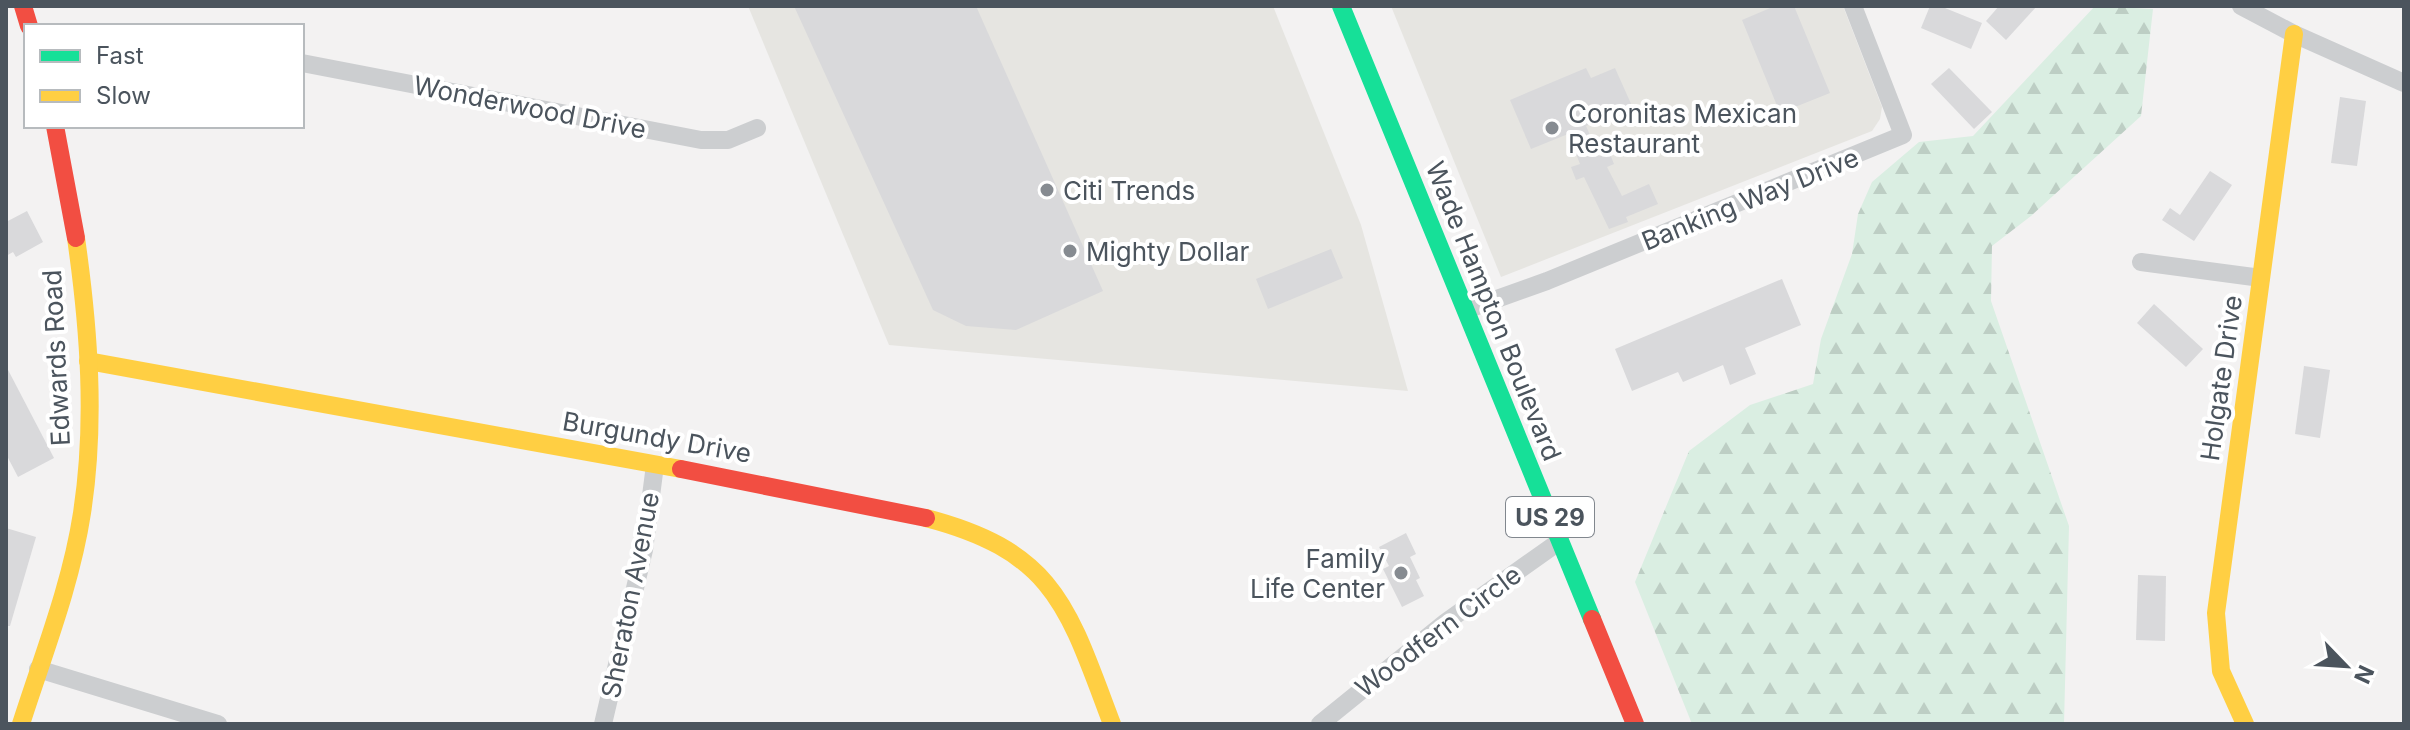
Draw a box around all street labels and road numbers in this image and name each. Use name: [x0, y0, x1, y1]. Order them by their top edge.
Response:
street label: Wonderwood Drive: [411, 69, 649, 145]
street label: Banking Way Drive: [1637, 141, 1863, 257]
street label: Wade Hampton Boulevard: [1420, 157, 1568, 465]
street label: Edwards Road: [36, 269, 76, 447]
street label: Holgate Drive: [2194, 293, 2248, 463]
street label: Burgundy Drive: [560, 405, 754, 469]
street label: Sheraton Avenue: [595, 489, 665, 701]
road number: US 29: [1506, 497, 1594, 537]
street label: Woodfern Circle: [1349, 559, 1527, 703]

